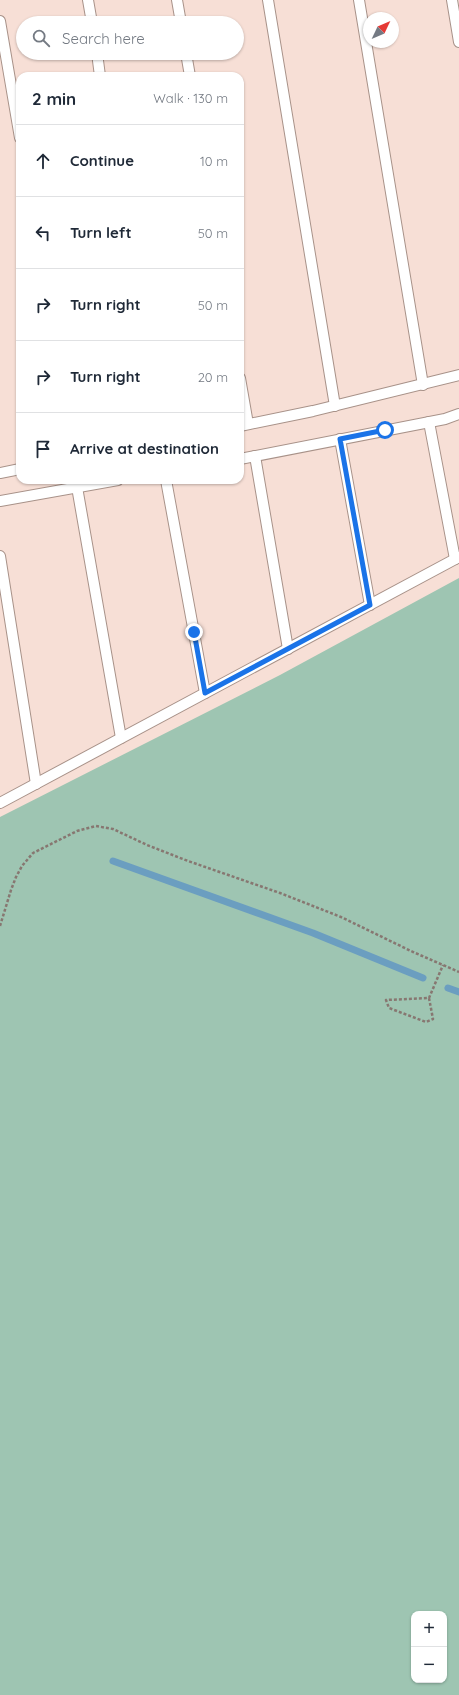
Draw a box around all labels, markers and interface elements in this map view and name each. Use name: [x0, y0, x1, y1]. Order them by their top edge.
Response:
north arrow: [363, 12, 399, 48]
search box: [16, 16, 244, 60]
icon: search: [30, 27, 52, 49]
text: Search here: [62, 29, 145, 48]
text: 2 min: [32, 88, 76, 109]
text: Walk · 130 m: [153, 90, 228, 106]
icon: ahead: [32, 150, 54, 172]
text: Continue: [70, 151, 134, 170]
text: 10 m: [200, 153, 228, 169]
icon: left: [32, 222, 54, 244]
text: Turn left: [70, 223, 132, 242]
text: 50 m: [198, 225, 228, 241]
icon: right: [32, 294, 54, 316]
text: Turn right: [70, 295, 141, 314]
text: 50 m: [198, 297, 228, 313]
icon: right: [32, 366, 54, 388]
text: Turn right: [70, 367, 141, 386]
text: 20 m: [198, 369, 228, 385]
route start: [376, 421, 394, 439]
icon: arrive: [32, 438, 54, 460]
text: Arrive at destination: [70, 439, 219, 458]
route end: [185, 623, 203, 641]
map controls: [411, 1611, 447, 1683]
button: +: [411, 1611, 447, 1647]
button: −: [411, 1647, 447, 1683]

